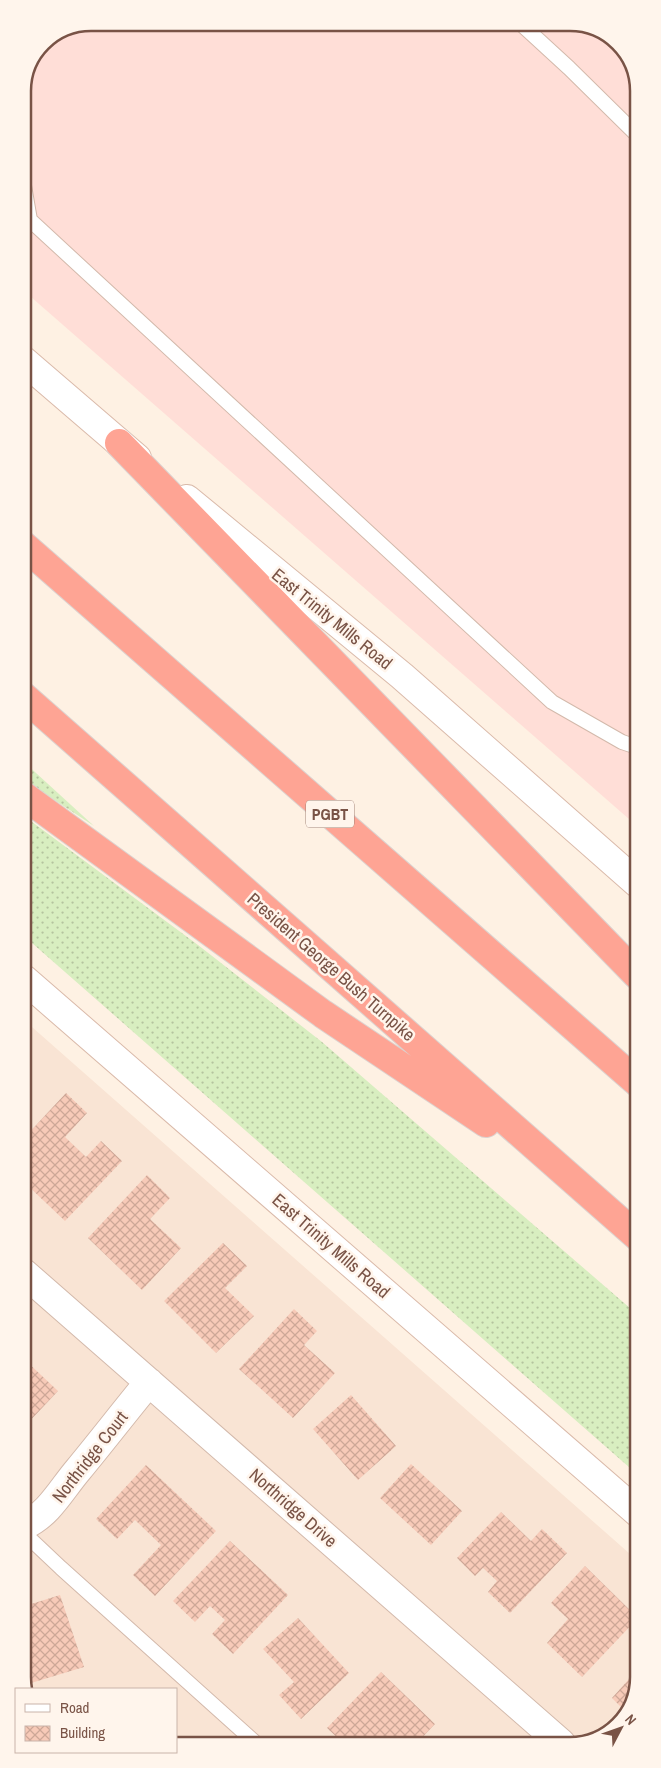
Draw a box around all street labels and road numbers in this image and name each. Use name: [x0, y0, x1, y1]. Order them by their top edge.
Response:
street label: East Trinity Mills Road: [267, 562, 398, 675]
road number: PGBT: [306, 801, 354, 828]
street label: President George Bush Turnpike: [242, 887, 421, 1047]
street label: East Trinity Mills Road: [267, 1187, 396, 1304]
street label: Northridge Court: [46, 1406, 133, 1508]
street label: Northridge Drive: [244, 1462, 343, 1553]

